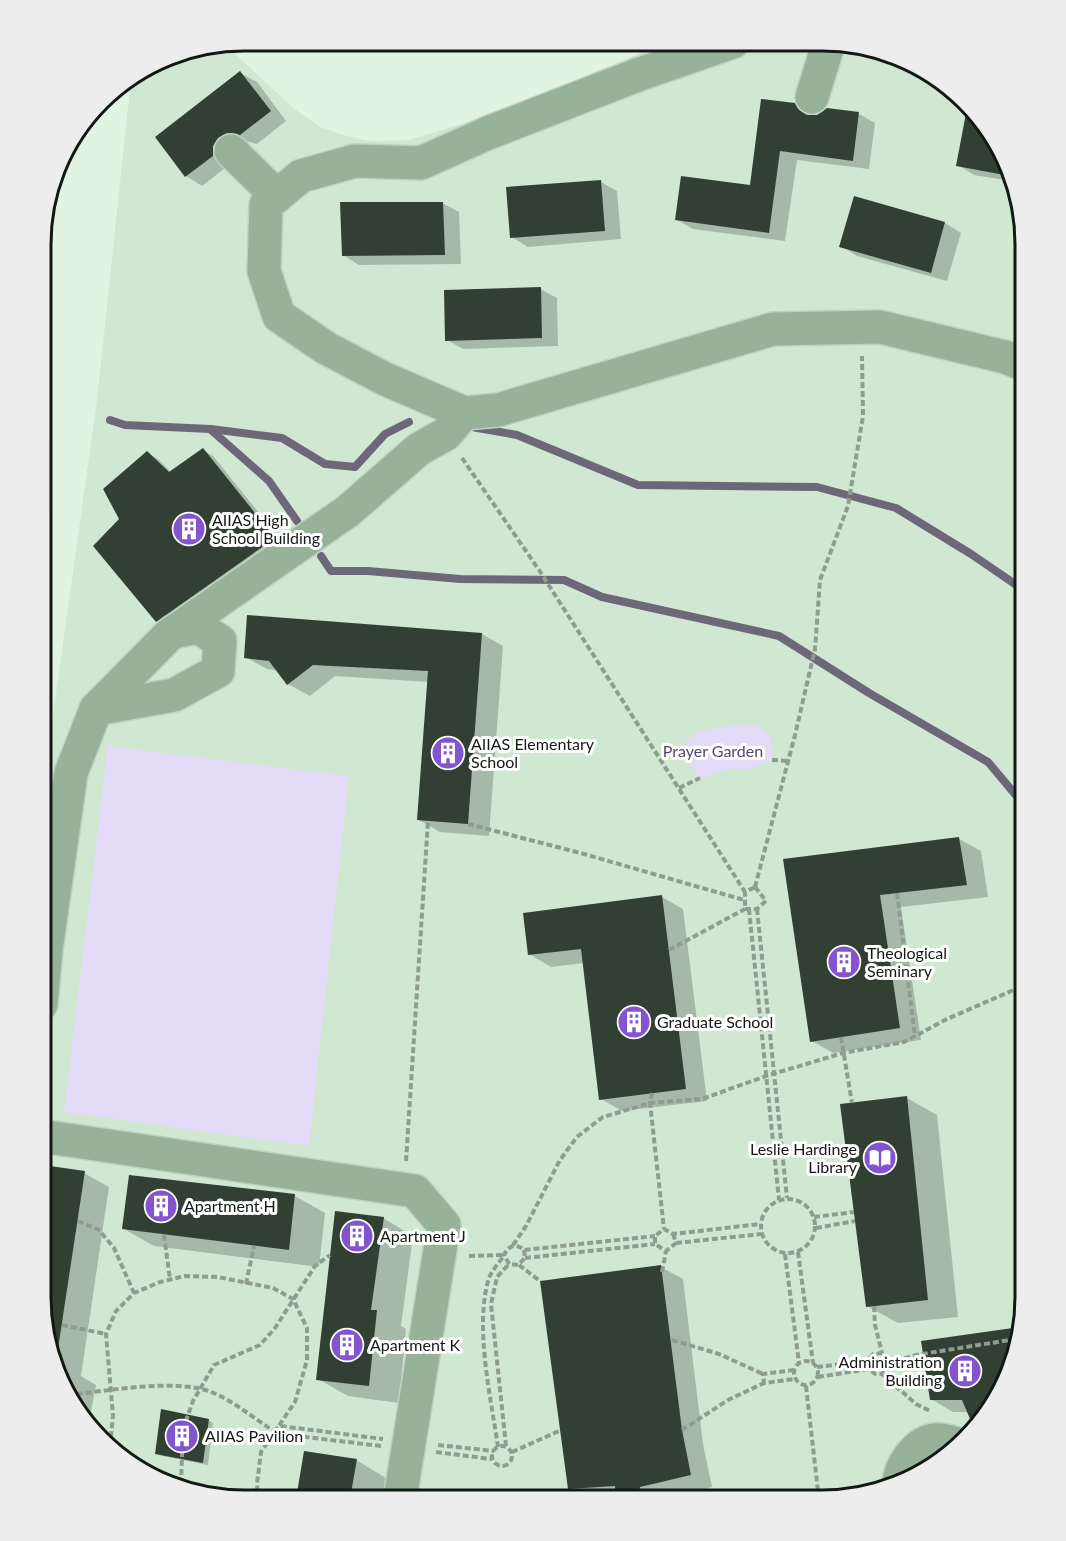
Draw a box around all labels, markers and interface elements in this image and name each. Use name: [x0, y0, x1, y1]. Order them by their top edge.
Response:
place label: AIIAS High School Building: [212, 510, 320, 547]
building icon: AIIAS High School Building: [171, 511, 207, 547]
place label: AIIAS Elementary School: [471, 734, 595, 771]
building icon: AIIAS Elementary School: [430, 735, 466, 771]
park label: Prayer Garden: [663, 741, 763, 760]
place label: Theological Seminary: [867, 943, 947, 980]
building icon: Theological Seminary: [826, 944, 862, 980]
building icon: Graduate School: [616, 1004, 652, 1040]
place label: Graduate School: [657, 1012, 773, 1031]
place label: Leslie Hardinge Library: [750, 1139, 858, 1176]
library icon: Leslie Hardinge Library: [862, 1140, 898, 1176]
building icon: Apartment H: [143, 1188, 179, 1224]
place label: Apartment H: [184, 1196, 276, 1215]
building icon: Apartment J: [339, 1218, 375, 1254]
place label: Apartment J: [380, 1226, 466, 1245]
building icon: Apartment K: [329, 1327, 365, 1363]
place label: Apartment K: [370, 1335, 461, 1354]
place label: Administration Building: [839, 1352, 942, 1389]
building icon: Administration Building: [947, 1353, 983, 1389]
building icon: AIIAS Pavilion: [164, 1418, 200, 1454]
place label: AIIAS Pavilion: [205, 1426, 303, 1445]

